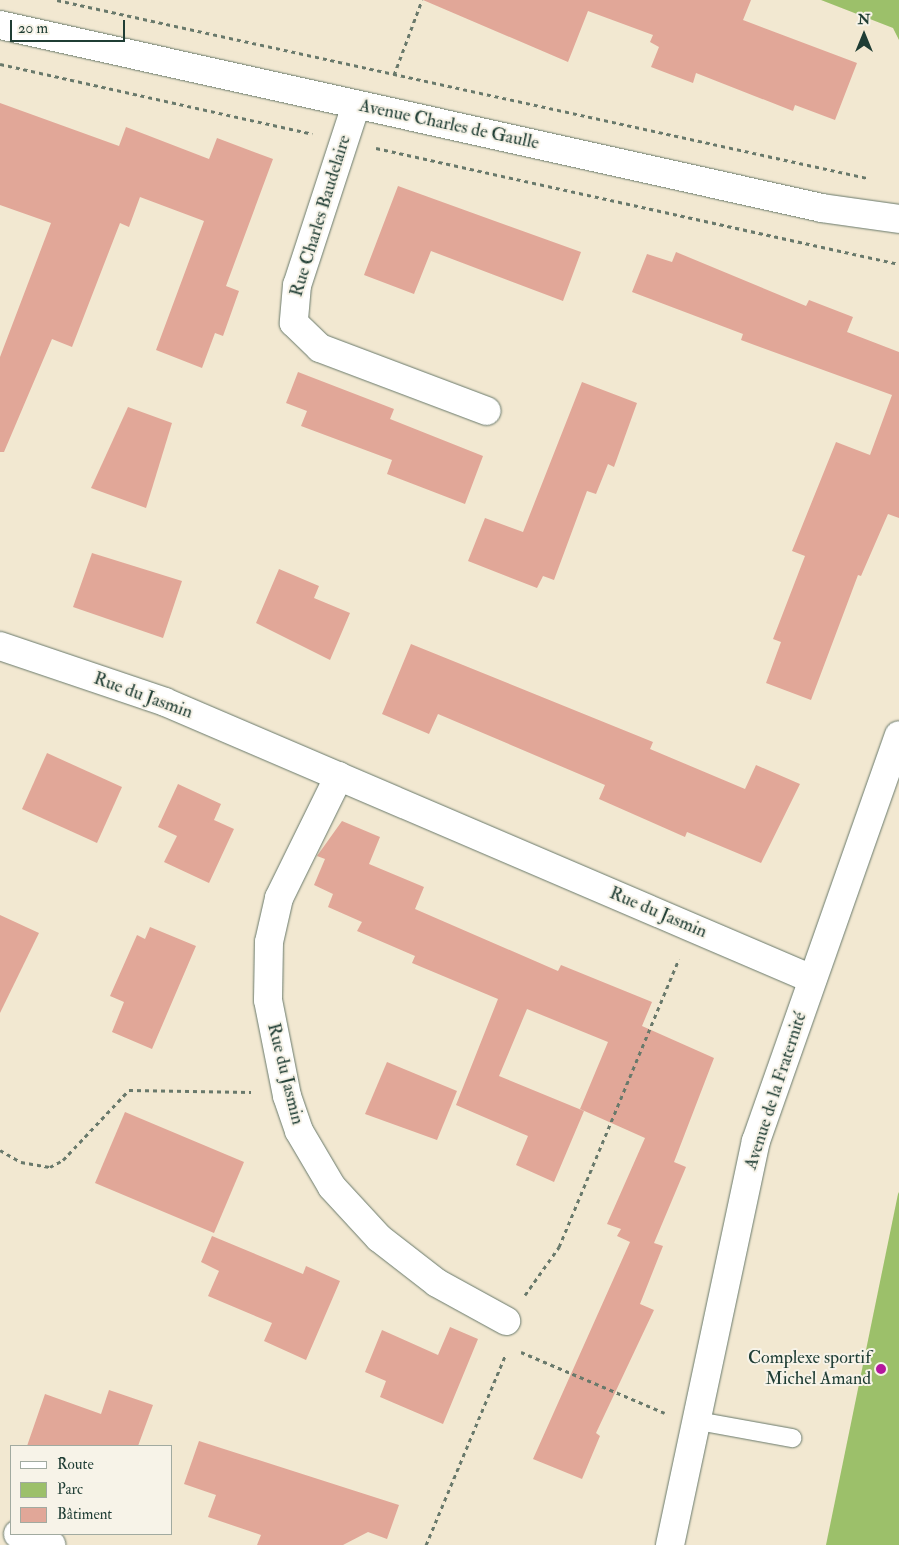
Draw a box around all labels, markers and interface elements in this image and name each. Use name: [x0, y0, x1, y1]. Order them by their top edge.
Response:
scale bar: [12, 10, 128, 42]
north arrow: [839, 10, 889, 60]
text: N: [858, 11, 870, 28]
text: 20 m: [18, 19, 48, 38]
street label: Avenue Charles de Gaulle: [357, 95, 541, 155]
street label: Rue Charles Baudelaire: [286, 133, 356, 299]
street label: Rue du Jasmin: [91, 668, 195, 724]
street label: Rue du Jasmin: [606, 883, 710, 943]
street label: Avenue de la Fraternité: [740, 1010, 812, 1172]
street label: Rue du Jasmin: [262, 1021, 308, 1127]
place label: Complexe sportif Michel Amand: [748, 1348, 871, 1390]
marker: Complexe sportif Michel Amand: [875, 1363, 887, 1375]
legend: [10, 1445, 172, 1535]
text: Route: [57, 1455, 94, 1474]
text: Parc: [57, 1480, 83, 1499]
text: Bâtiment: [57, 1505, 112, 1524]

